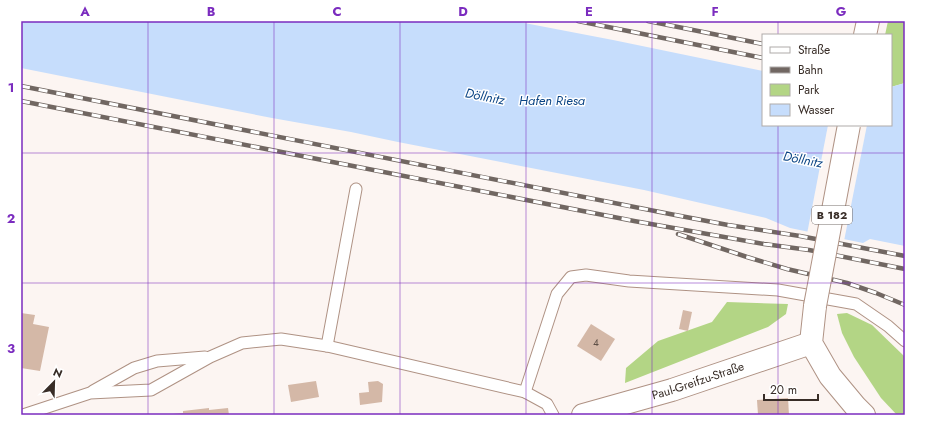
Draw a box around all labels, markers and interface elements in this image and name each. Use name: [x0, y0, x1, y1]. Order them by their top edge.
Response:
text: A: [79, 2, 90, 21]
text: B: [207, 2, 216, 21]
text: C: [332, 2, 342, 21]
text: D: [458, 2, 468, 21]
text: E: [585, 2, 593, 21]
text: F: [711, 2, 719, 21]
text: G: [836, 2, 847, 21]
legend: [762, 34, 892, 126]
text: Straße: [798, 41, 830, 59]
text: Bahn: [798, 61, 823, 79]
text: 1: [8, 78, 14, 97]
text: Park: [798, 81, 820, 99]
water label: Döllnitz: [463, 83, 508, 110]
water label: Hafen Riesa: [519, 91, 585, 110]
text: Wasser: [798, 101, 835, 119]
water label: Döllnitz: [781, 146, 826, 173]
road number: B 182: [812, 206, 852, 224]
text: 2: [7, 209, 15, 228]
house number: 4: [593, 335, 599, 350]
text: 3: [7, 339, 15, 358]
street label: Paul-Greifzu-Straße: [650, 357, 747, 404]
north arrow: [34, 362, 74, 402]
text: N: [51, 364, 65, 382]
scale bar: [764, 376, 818, 402]
text: 20 m: [770, 381, 797, 399]

